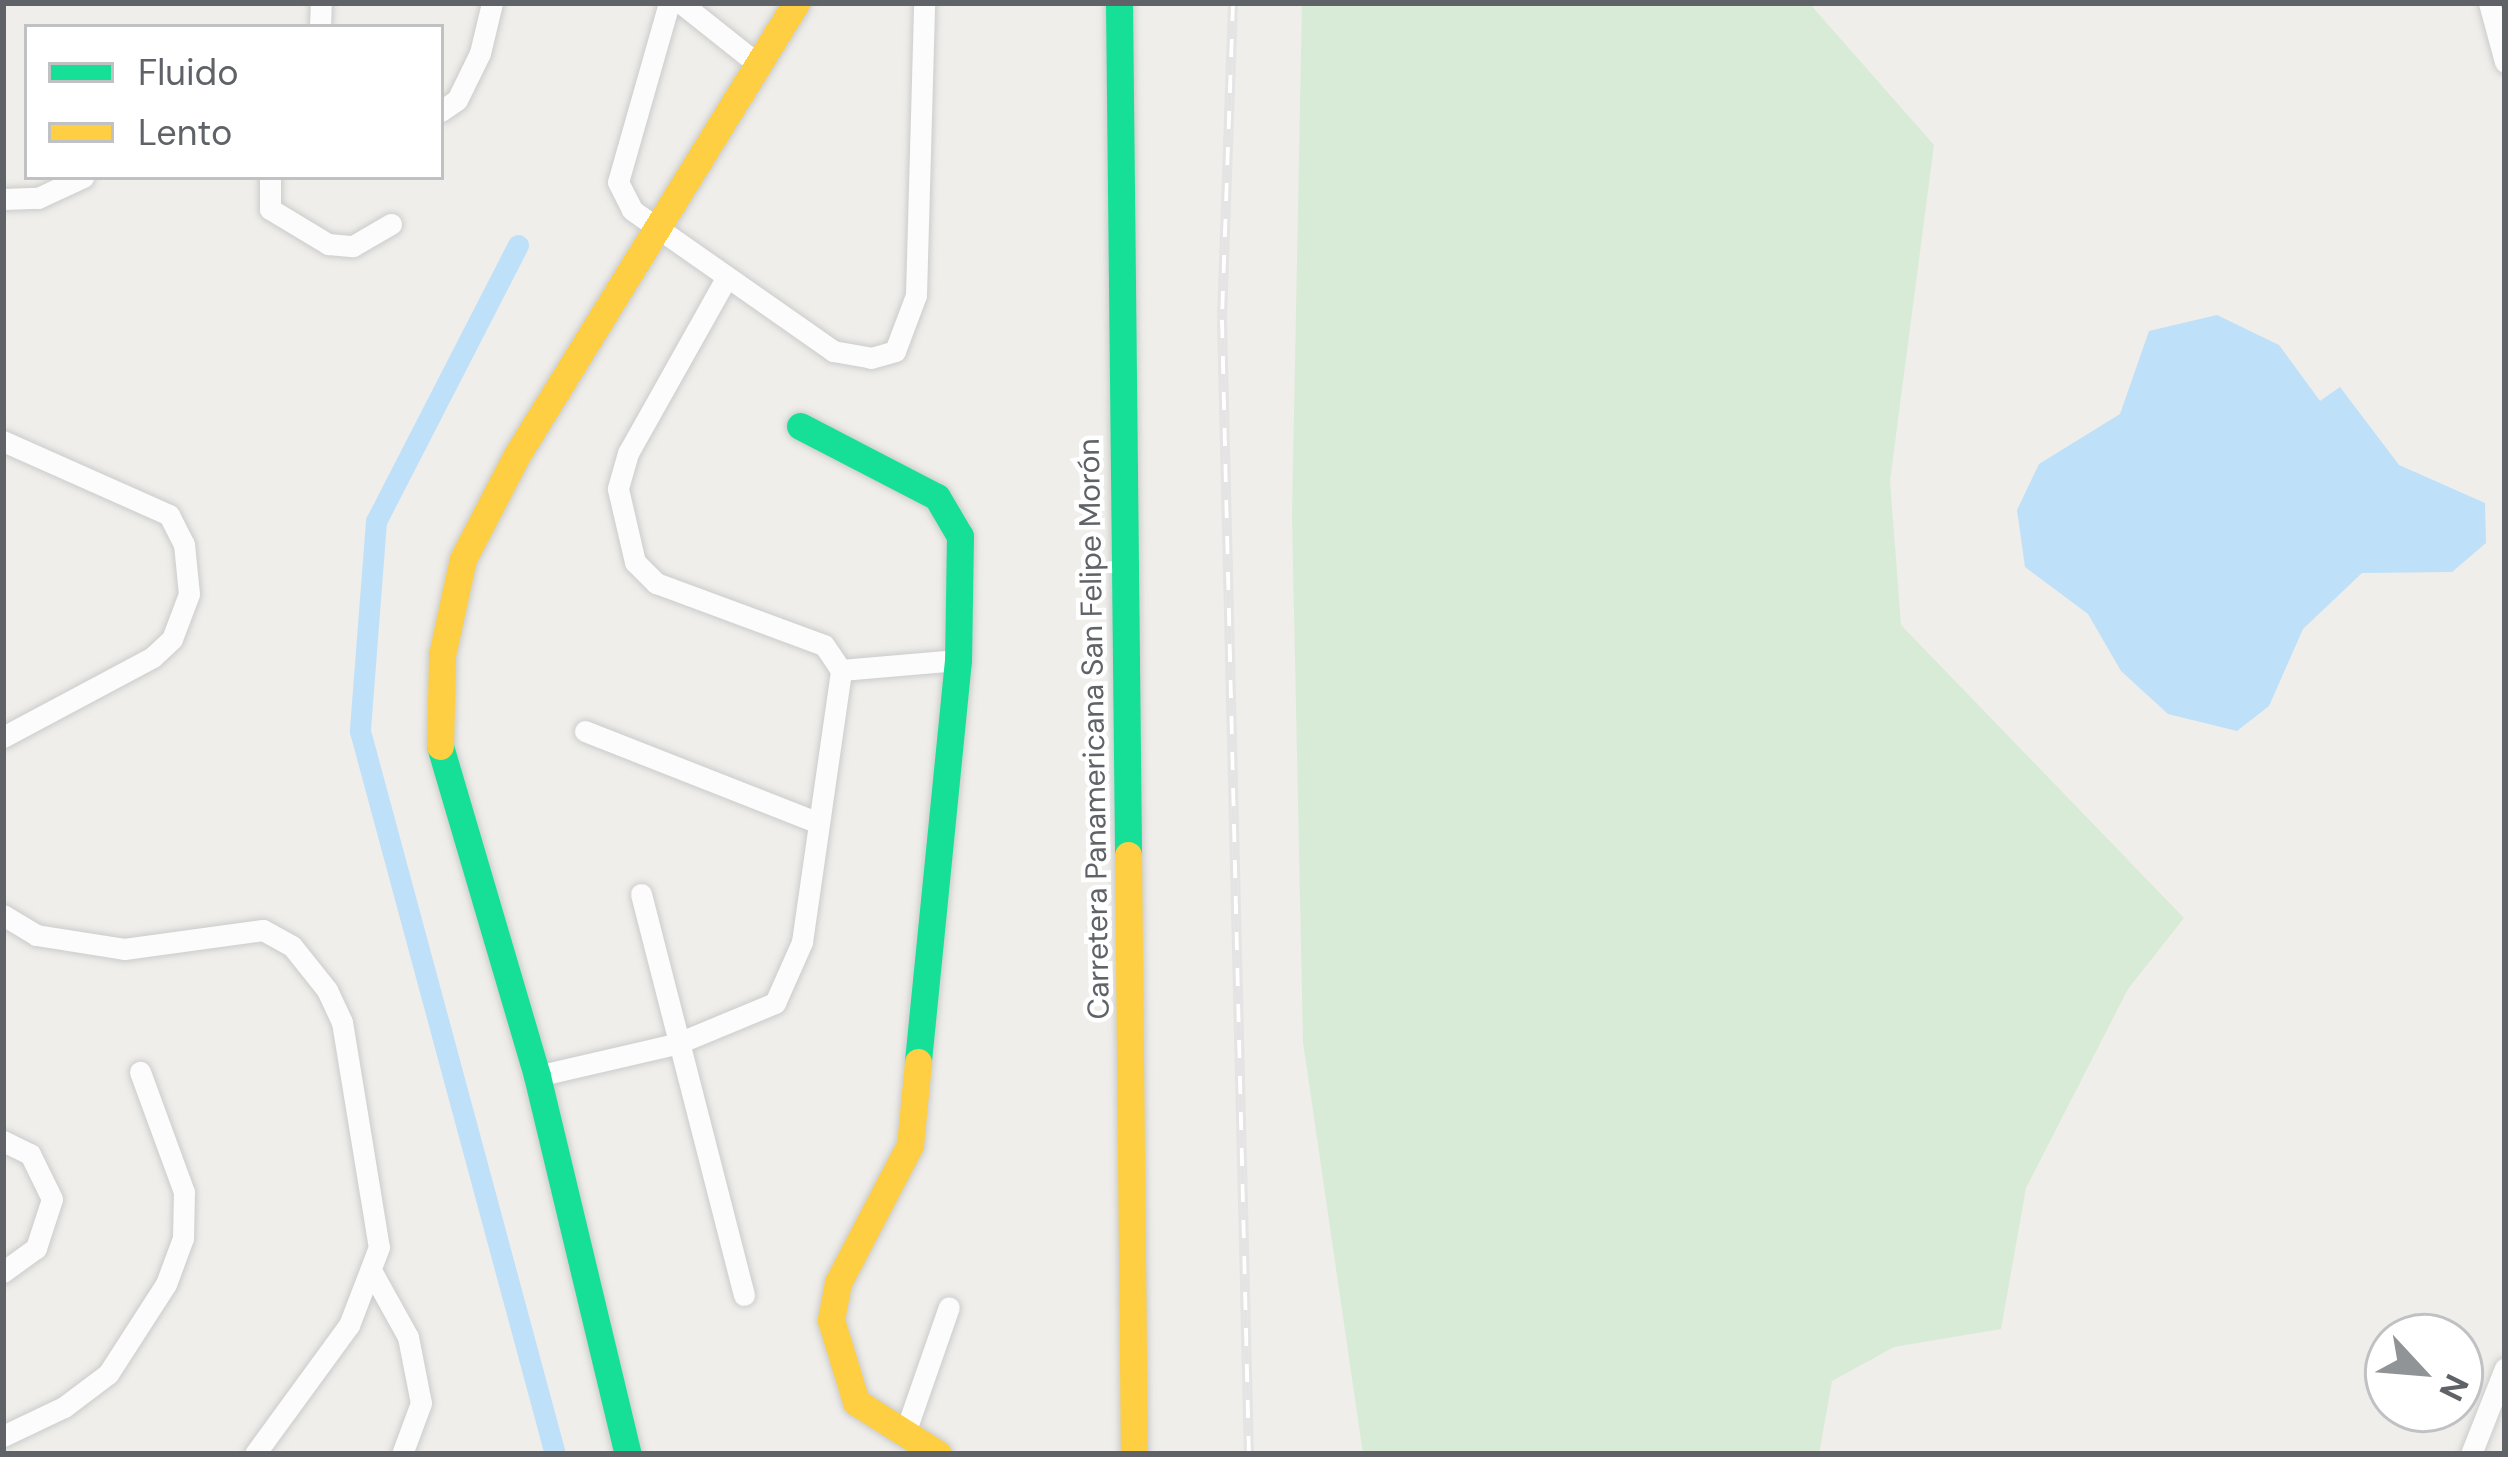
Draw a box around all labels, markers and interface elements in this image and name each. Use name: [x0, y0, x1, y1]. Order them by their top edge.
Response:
legend: [24, 24, 444, 180]
text: Fluido: [138, 49, 238, 96]
text: Lento: [138, 109, 232, 156]
street label: Carretera Panamericana San Felipe Morón: [1071, 438, 1117, 1020]
north arrow: [2364, 1313, 2484, 1433]
text: N: [2430, 1367, 2479, 1408]

